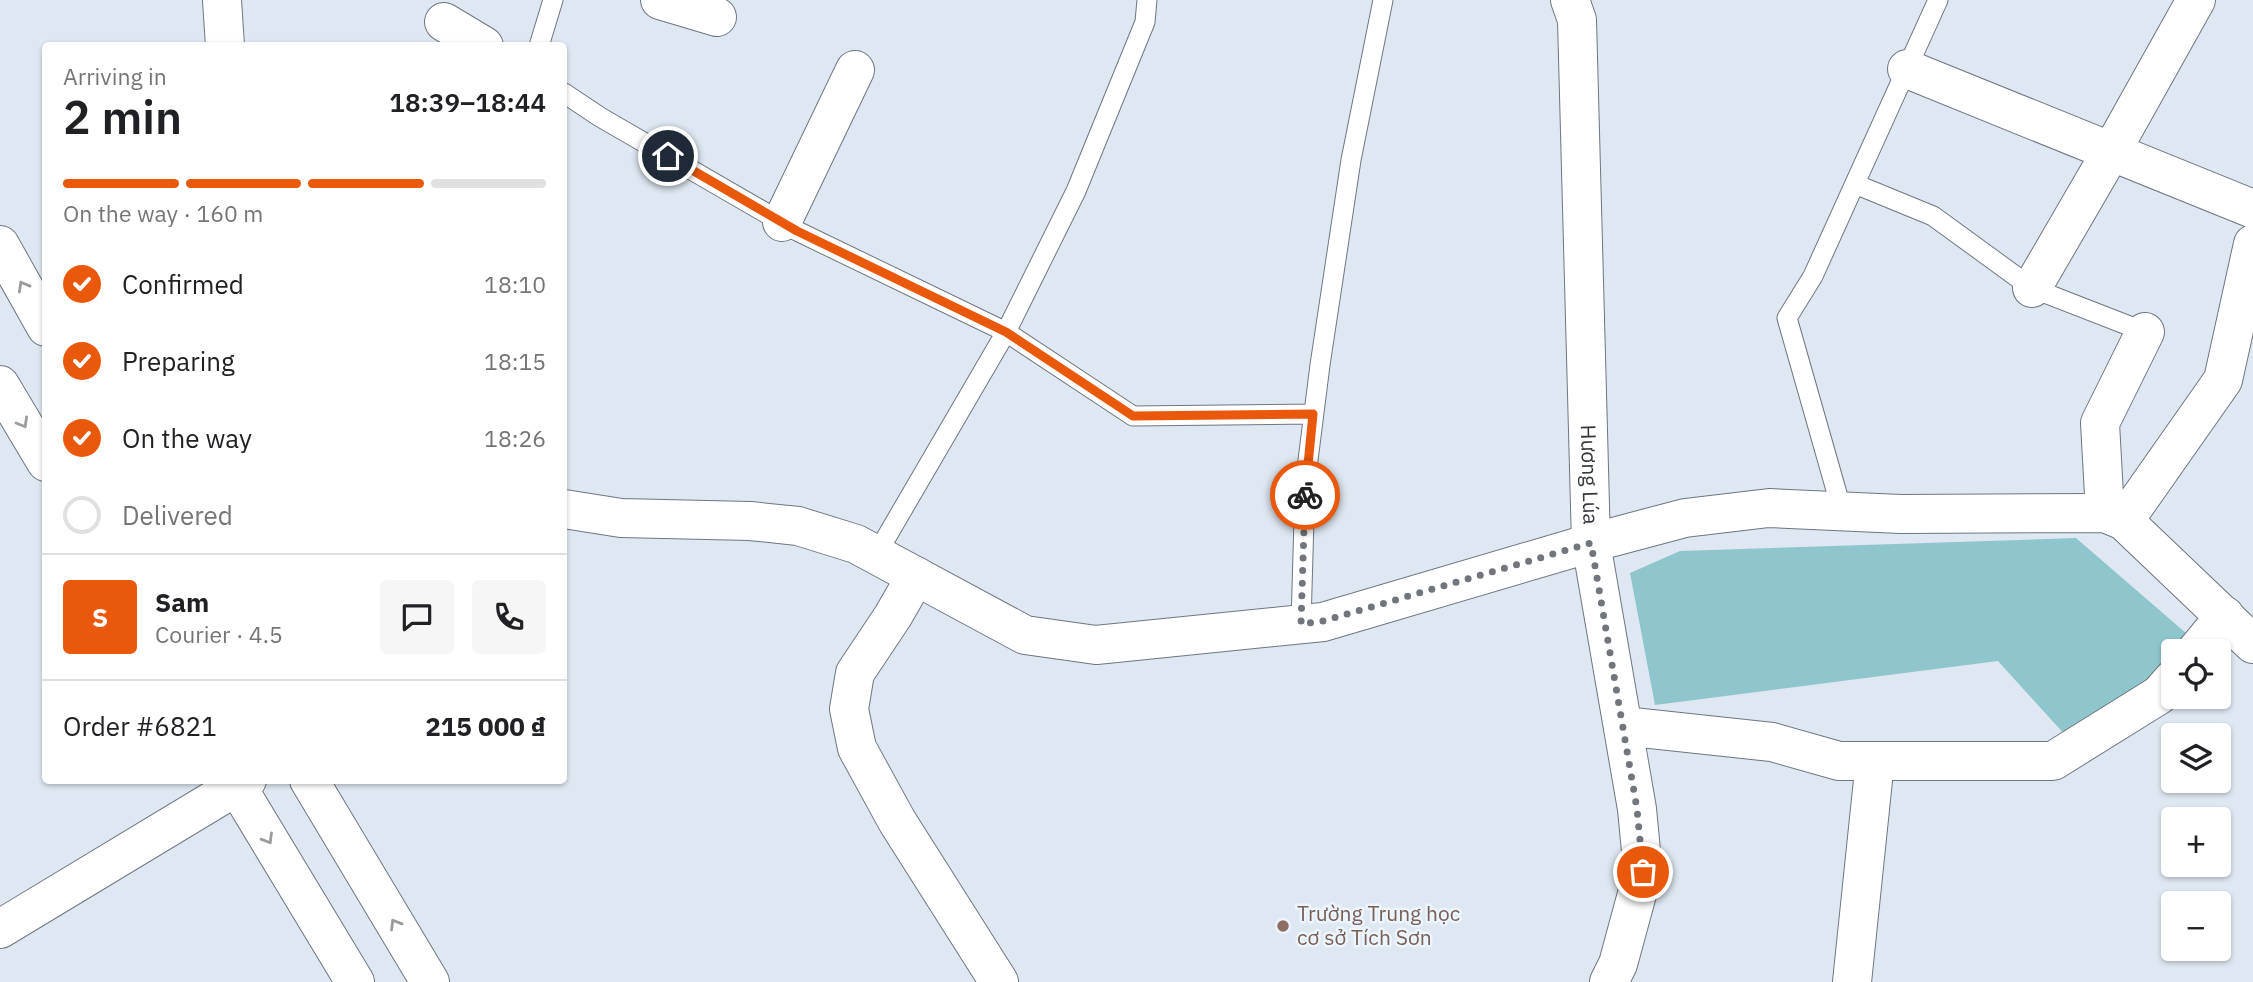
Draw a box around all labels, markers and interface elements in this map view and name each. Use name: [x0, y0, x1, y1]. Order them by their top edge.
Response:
text: Arriving in: [63, 61, 167, 91]
text: 18:39–18:44: [389, 85, 546, 119]
text: 2 min: [63, 87, 182, 147]
pin: [638, 126, 698, 186]
icon: home: [649, 137, 687, 175]
text: On the way · 160 m: [63, 198, 263, 228]
icon: check: [63, 265, 101, 303]
text: Confirmed: [122, 267, 244, 301]
text: 18:10: [484, 269, 546, 299]
one-way arrow: [18, 281, 31, 293]
icon: check: [63, 342, 101, 380]
text: Preparing: [122, 344, 235, 378]
text: 18:15: [484, 346, 546, 376]
one-way arrow: [15, 416, 28, 429]
icon: check: [63, 419, 101, 457]
text: On the way: [122, 421, 252, 455]
text: 18:26: [484, 423, 546, 453]
street label: Hương Lúa: [1575, 424, 1606, 525]
courier: [1270, 460, 1340, 530]
icon: bike: [1286, 476, 1324, 514]
text: Delivered: [122, 498, 233, 532]
button: chat: [380, 580, 454, 654]
button: phone: [472, 580, 546, 654]
text: Sam: [155, 585, 209, 619]
text: S: [92, 600, 108, 634]
text: Courier · 4.5: [155, 619, 283, 649]
map controls: [2161, 639, 2231, 961]
button: locate: [2161, 639, 2231, 709]
text: Order #6821: [63, 709, 217, 743]
text: 215 000 ₫: [425, 709, 546, 743]
button: layers: [2161, 723, 2231, 793]
button: +: [2161, 807, 2231, 877]
one-way arrow: [260, 831, 273, 844]
pin: [1613, 842, 1673, 902]
icon: bag: [1624, 853, 1662, 891]
button: −: [2161, 891, 2231, 961]
place label: Trường Trung học cơ sở Tích Sơn: [1297, 899, 1460, 951]
one-way arrow: [391, 918, 404, 931]
marker: Trường Trung học cơ sở Tích Sơn: [1275, 918, 1291, 934]

